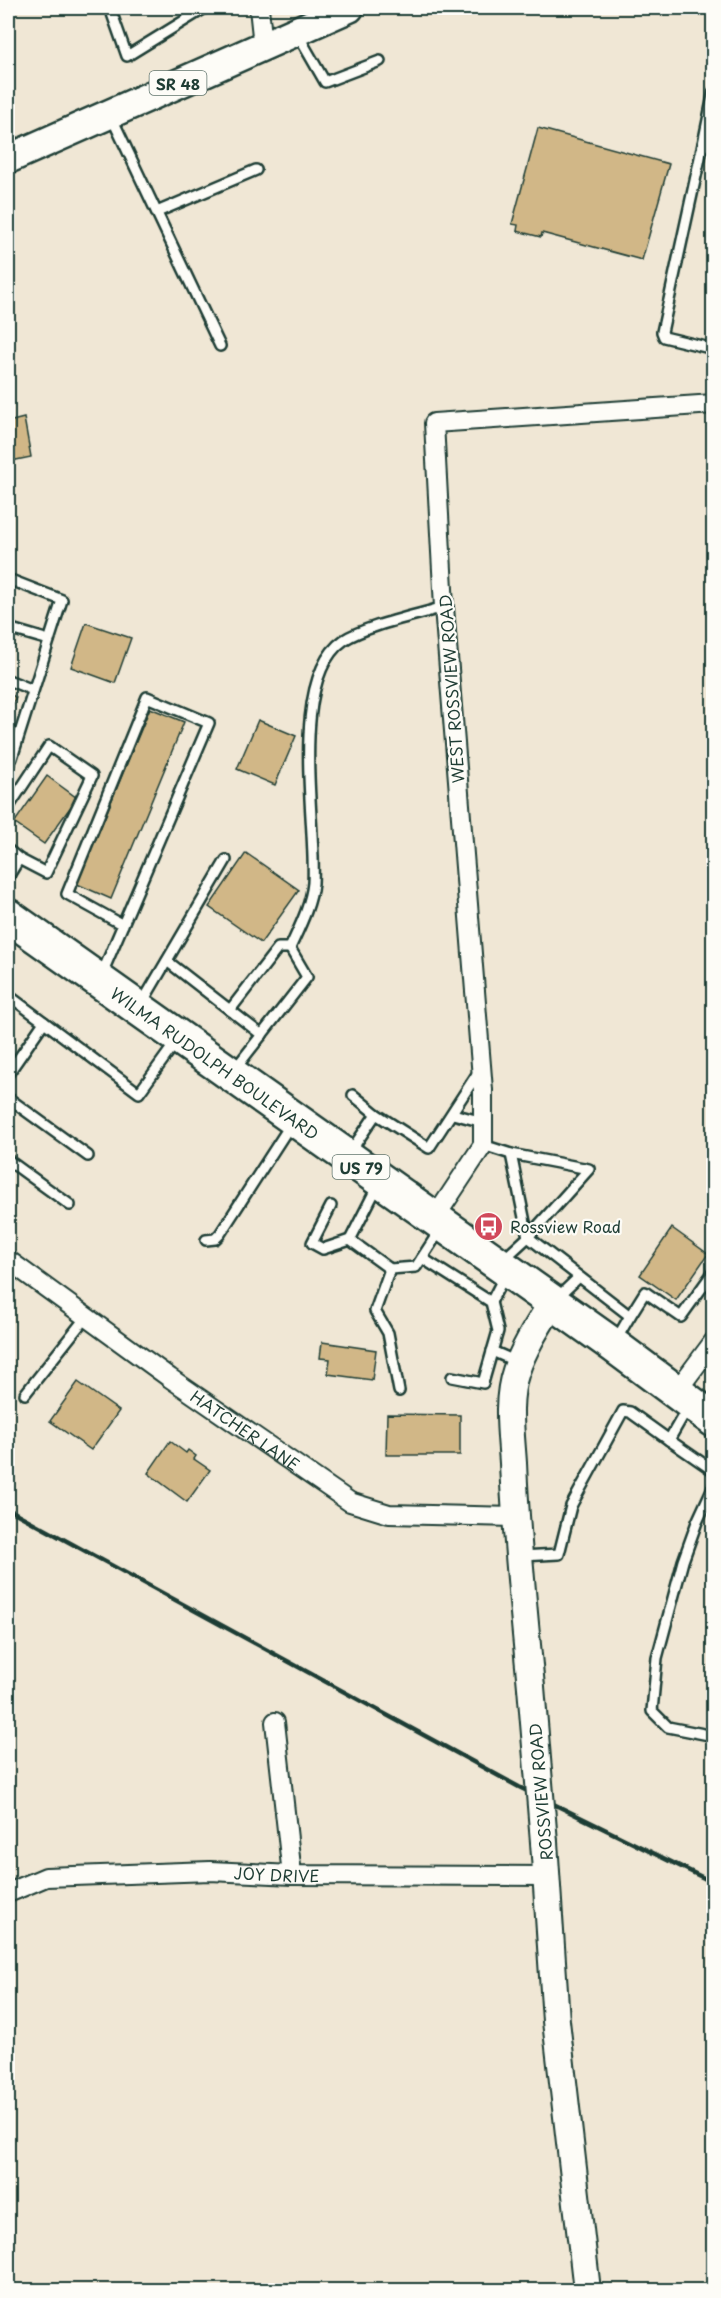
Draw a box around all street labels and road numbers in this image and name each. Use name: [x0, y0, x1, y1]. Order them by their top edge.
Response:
road number: SR 48: [150, 71, 207, 95]
street label: WEST ROSSVIEW ROAD: [432, 594, 470, 784]
street label: WILMA RUDOLPH BOULEVARD: [106, 981, 324, 1145]
road number: US 79: [332, 1155, 389, 1179]
street label: HATCHER LANE: [186, 1384, 305, 1476]
street label: ROSSVIEW ROAD: [522, 1722, 558, 1862]
street label: JOY DRIVE: [233, 1860, 319, 1887]

